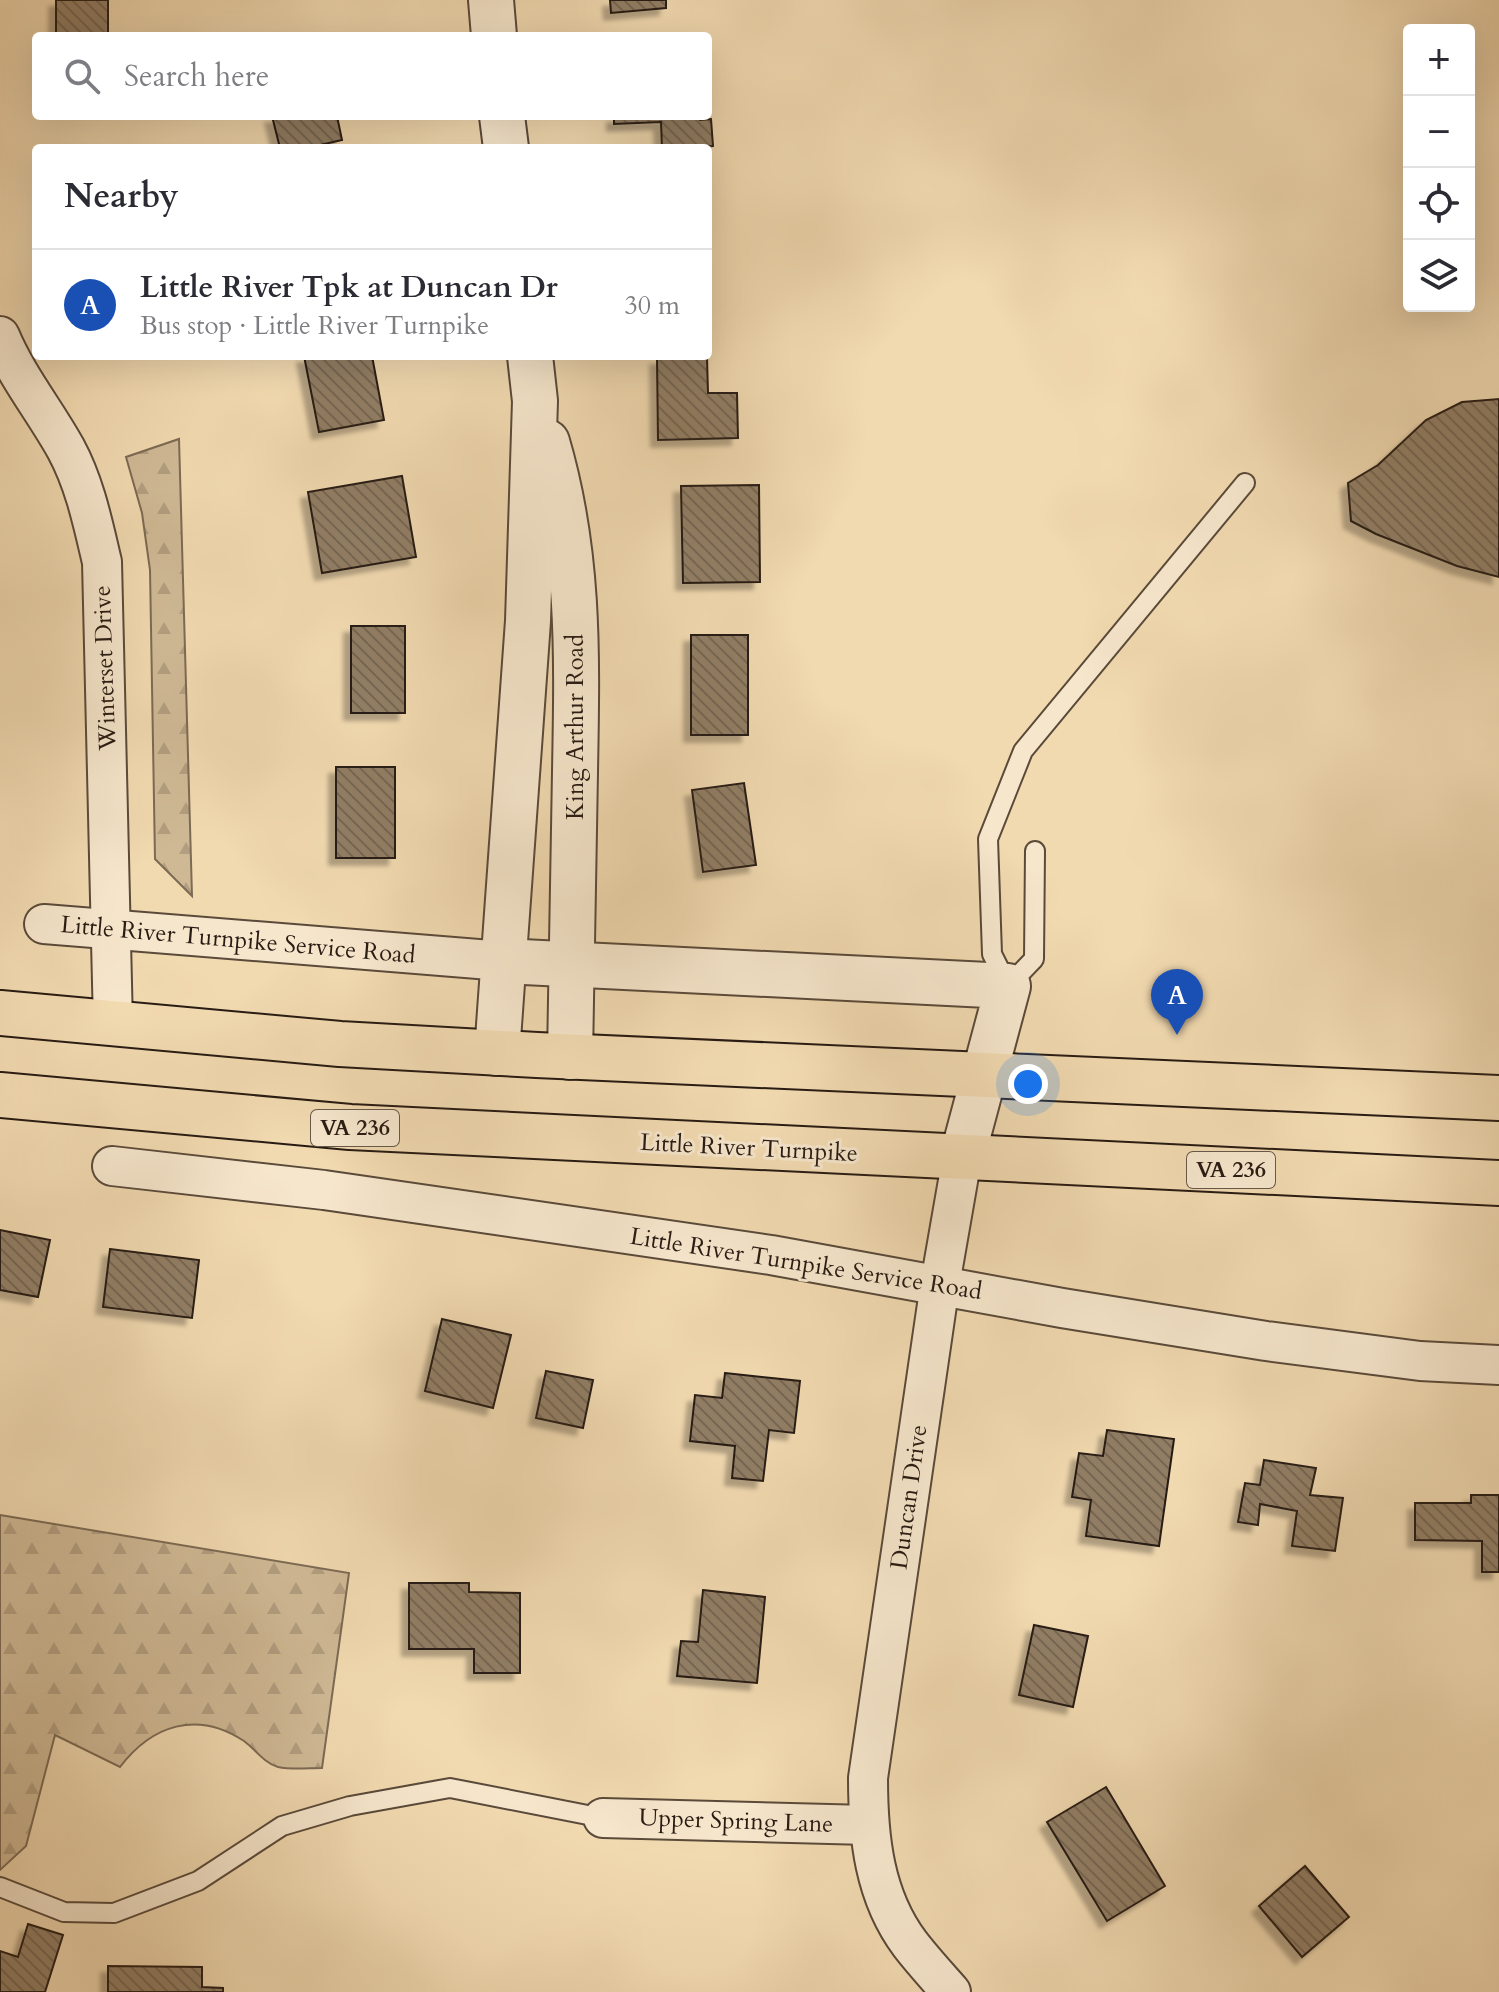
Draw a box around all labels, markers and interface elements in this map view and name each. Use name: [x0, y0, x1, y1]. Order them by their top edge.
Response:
map controls: [1403, 24, 1475, 312]
button: +: [1403, 24, 1475, 96]
search box: [32, 32, 712, 120]
icon: search: [60, 54, 104, 98]
text: Search here: [124, 56, 269, 97]
button: −: [1403, 96, 1475, 168]
button: locate: [1403, 168, 1475, 240]
text: Nearby: [64, 173, 179, 219]
button: layers: [1403, 240, 1475, 312]
text: Little River Tpk at Duncan Dr: [140, 267, 558, 308]
text: A: [80, 288, 100, 323]
text: 30 m: [624, 288, 680, 323]
text: Bus stop · Little River Turnpike: [140, 308, 489, 343]
street label: Winterset Drive: [86, 585, 124, 752]
street label: King Arthur Road: [559, 634, 592, 820]
street label: Little River Turnpike Service Road: [59, 908, 417, 972]
pin: A: [1151, 969, 1203, 1035]
your location: [1008, 1064, 1048, 1104]
road number: VA 236: [311, 1110, 399, 1146]
street label: Little River Turnpike: [639, 1126, 859, 1170]
road number: VA 236: [1187, 1152, 1275, 1188]
street label: Little River Turnpike Service Road: [628, 1220, 985, 1308]
street label: Duncan Drive: [883, 1423, 935, 1571]
street label: Upper Spring Lane: [638, 1801, 834, 1841]

